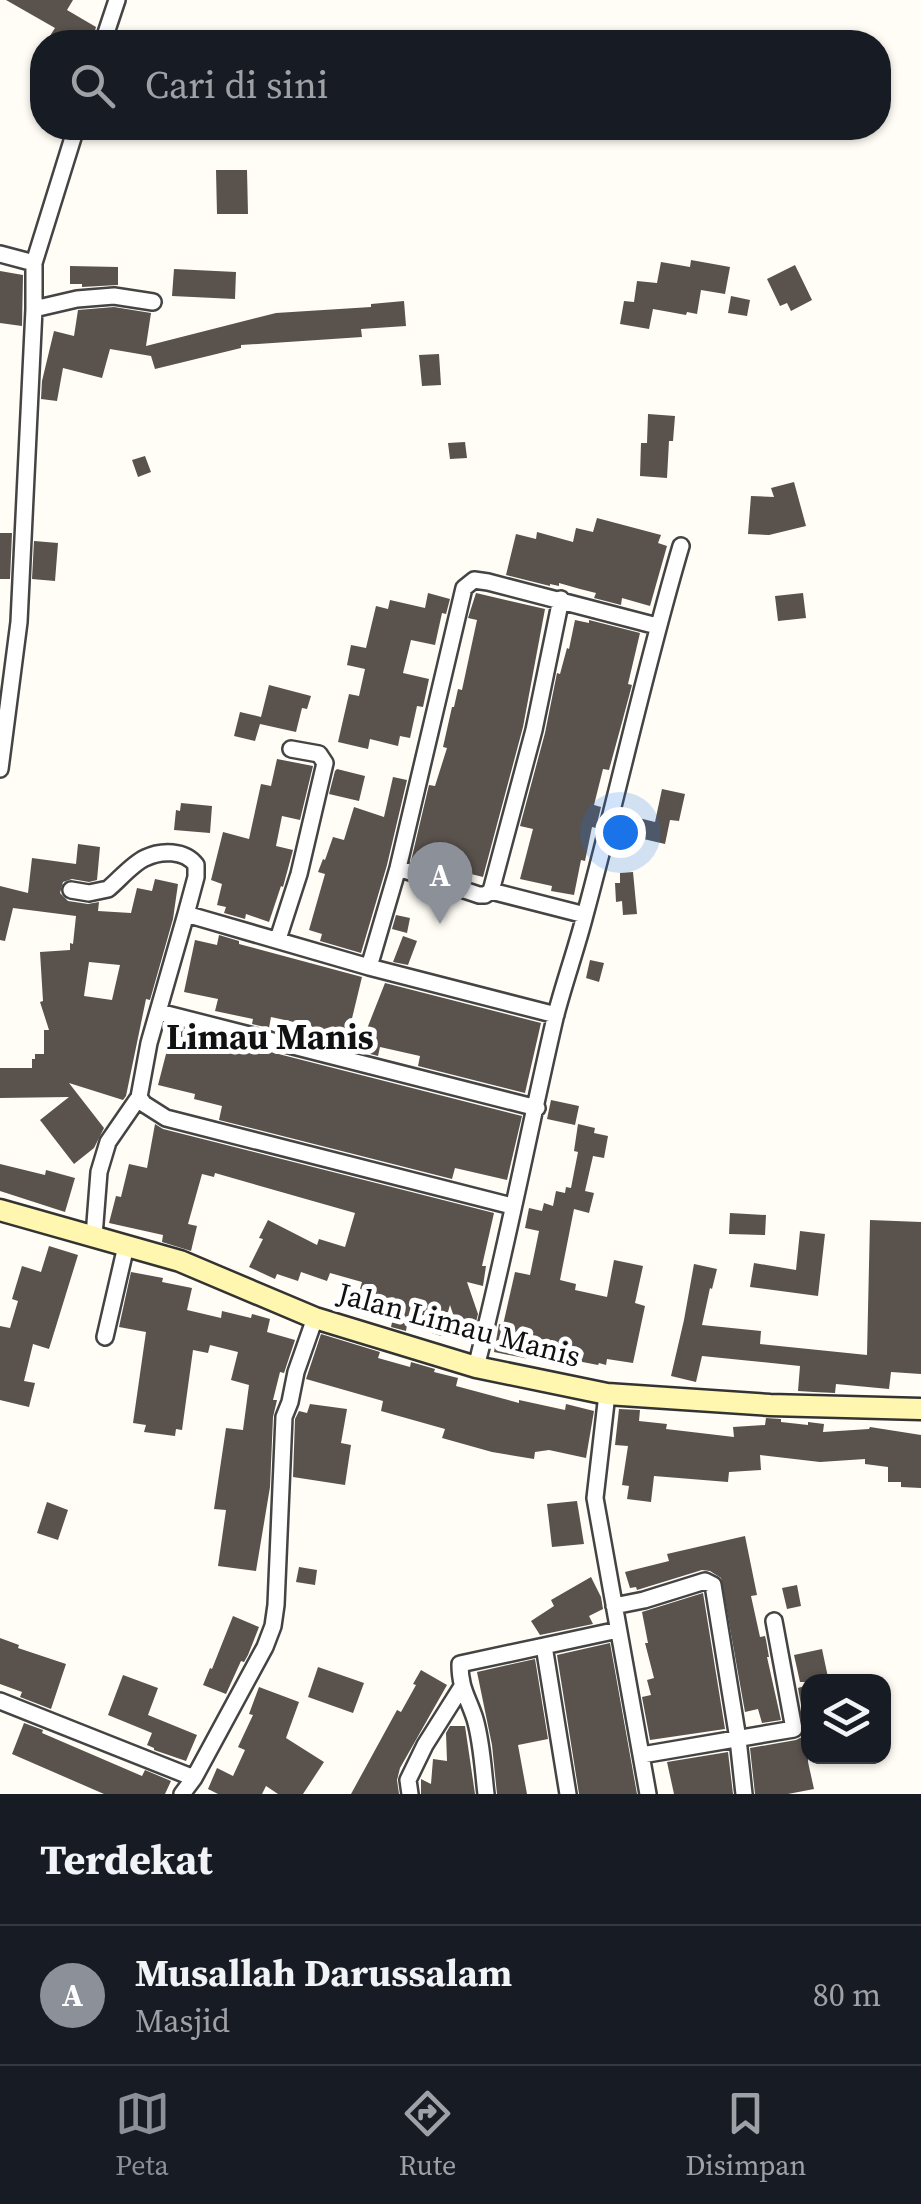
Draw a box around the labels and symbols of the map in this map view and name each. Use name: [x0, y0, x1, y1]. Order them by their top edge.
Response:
your location: [595, 807, 646, 858]
pin: A: [408, 842, 472, 924]
district label: Limau Manis: [166, 1013, 374, 1061]
street label: Jalan Limau Manis: [332, 1272, 585, 1377]

